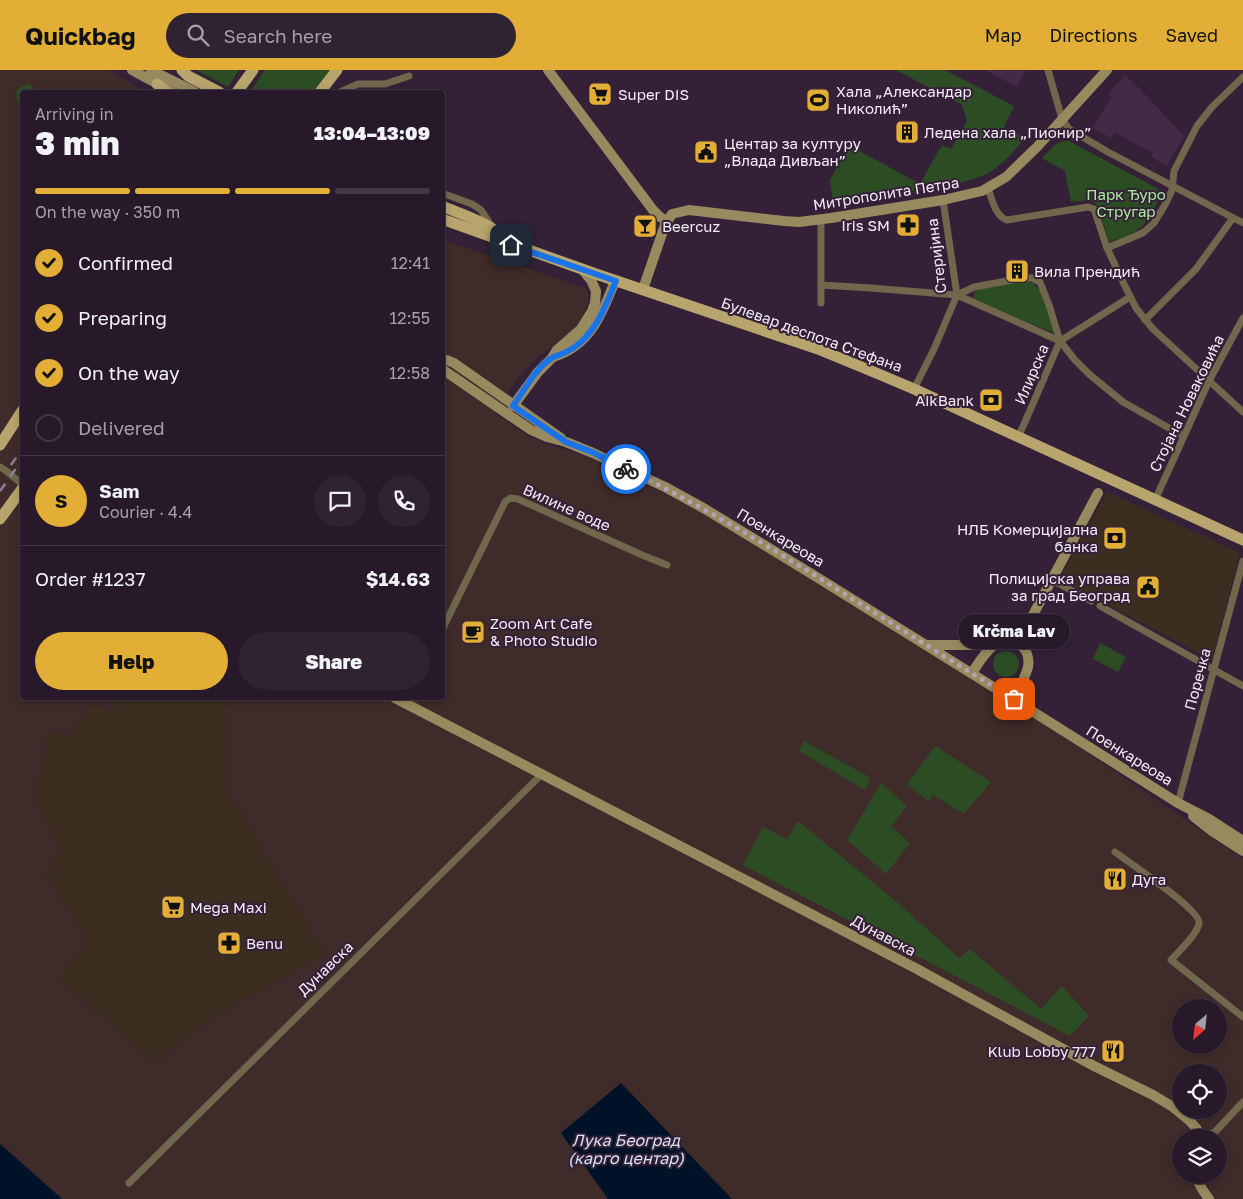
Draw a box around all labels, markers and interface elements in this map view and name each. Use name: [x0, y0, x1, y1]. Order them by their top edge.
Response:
search box: [166, 13, 516, 58]
text: Quickbag: [25, 21, 136, 50]
icon: search: [184, 21, 212, 49]
text: Search here: [224, 24, 332, 47]
text: Map: [985, 24, 1021, 46]
text: Directions: [1049, 24, 1137, 46]
text: Saved: [1165, 24, 1218, 46]
supermarket icon: Super DIS: [587, 81, 613, 107]
place label: Хала „Александар Николић”: [836, 82, 972, 117]
place label: Super DIS: [618, 85, 689, 103]
sports icon: Хала „Александар Николић”: [805, 87, 831, 113]
text: Arriving in: [35, 104, 114, 124]
building icon: Ледена хала „Пионир”: [894, 119, 920, 145]
text: 13:04–13:09: [314, 121, 430, 144]
place label: Ледена хала „Пионир”: [924, 123, 1091, 141]
text: 3 min: [35, 124, 120, 162]
place label: Центар за културу „Влада Дивљан”: [724, 134, 861, 169]
public building icon: Центар за културу „Влада Дивљан”: [693, 139, 719, 165]
street label: Митрополита Петра: [812, 173, 960, 213]
park label: Парк Ђуро Стругар: [1086, 185, 1166, 220]
text: On the way · 350 m: [35, 202, 180, 222]
pharmacy icon: Iris SM: [895, 212, 921, 238]
bar icon: Beercuz: [632, 213, 658, 239]
place label: Iris SM: [841, 216, 890, 234]
place label: Beercuz: [662, 217, 720, 235]
street label: Стеријина: [922, 218, 950, 294]
pin: [490, 224, 532, 266]
icon: home: [497, 231, 525, 259]
icon: check: [35, 249, 63, 277]
text: Confirmed: [78, 251, 173, 274]
text: 12:41: [391, 253, 430, 273]
building icon: Вила Прендић: [1004, 258, 1030, 284]
place label: Вила Прендић: [1034, 262, 1140, 280]
street label: Булевар деспота Стефана: [719, 293, 905, 375]
icon: check: [35, 304, 63, 332]
text: Preparing: [78, 306, 167, 329]
text: 12:55: [390, 308, 430, 328]
street label: Стојана Новаковића: [1145, 331, 1227, 475]
street label: Илирска: [1010, 341, 1052, 407]
icon: check: [35, 359, 63, 387]
text: On the way: [78, 361, 180, 384]
text: 12:58: [389, 363, 430, 383]
bank icon: AikBank: [978, 387, 1004, 413]
place label: AikBank: [915, 391, 975, 409]
text: Delivered: [78, 416, 165, 439]
courier: [601, 444, 651, 494]
icon: bike: [612, 455, 640, 483]
button: chat: [314, 475, 366, 527]
button: phone: [378, 475, 430, 527]
text: Sam: [99, 479, 139, 502]
street label: Вилине воде: [520, 480, 614, 534]
text: S: [55, 489, 67, 512]
text: Courier · 4.4: [99, 502, 192, 522]
street label: Поенкареова: [734, 504, 828, 570]
place label: НЛБ Комерцијална банка: [957, 520, 1098, 555]
bank icon: НЛБ Комерцијална банка: [1102, 525, 1128, 551]
text: Order #1237: [35, 567, 146, 590]
text: $14.63: [366, 567, 430, 590]
place label: Полицијска управа за град Београд: [989, 569, 1130, 604]
public building icon: Полицијска управа за град Београд: [1135, 574, 1161, 600]
place label: Zoom Art Cafe & Photo Studio: [490, 614, 597, 649]
callout: Krčma Lav: [958, 614, 1070, 649]
cafe icon: Zoom Art Cafe & Photo Studio: [460, 619, 486, 645]
text: Krčma Lav: [973, 621, 1055, 641]
button: Help: [35, 632, 228, 690]
button: Share: [238, 632, 430, 690]
street label: Поречка: [1180, 646, 1214, 712]
pin: [993, 678, 1035, 720]
icon: bag: [1000, 685, 1028, 713]
street label: Поенкареова: [1083, 721, 1177, 789]
restaurant icon: Дуга: [1102, 866, 1128, 892]
place label: Дуга: [1132, 870, 1166, 888]
supermarket icon: Mega Maxi: [160, 894, 186, 920]
place label: Mega Maxi: [190, 898, 267, 916]
street label: Дунавска: [849, 911, 919, 959]
pharmacy icon: Benu: [216, 930, 242, 956]
place label: Benu: [246, 934, 283, 952]
street label: Дунавска: [293, 937, 357, 999]
north arrow: [1172, 999, 1228, 1054]
map controls: [1172, 999, 1227, 1184]
restaurant icon: Klub Lobby 777: [1100, 1038, 1126, 1064]
place label: Klub Lobby 777: [987, 1042, 1096, 1060]
button: locate: [1172, 1064, 1227, 1119]
button: layers: [1172, 1129, 1227, 1184]
water label: Лука Београд (карго центар): [568, 1130, 685, 1168]

